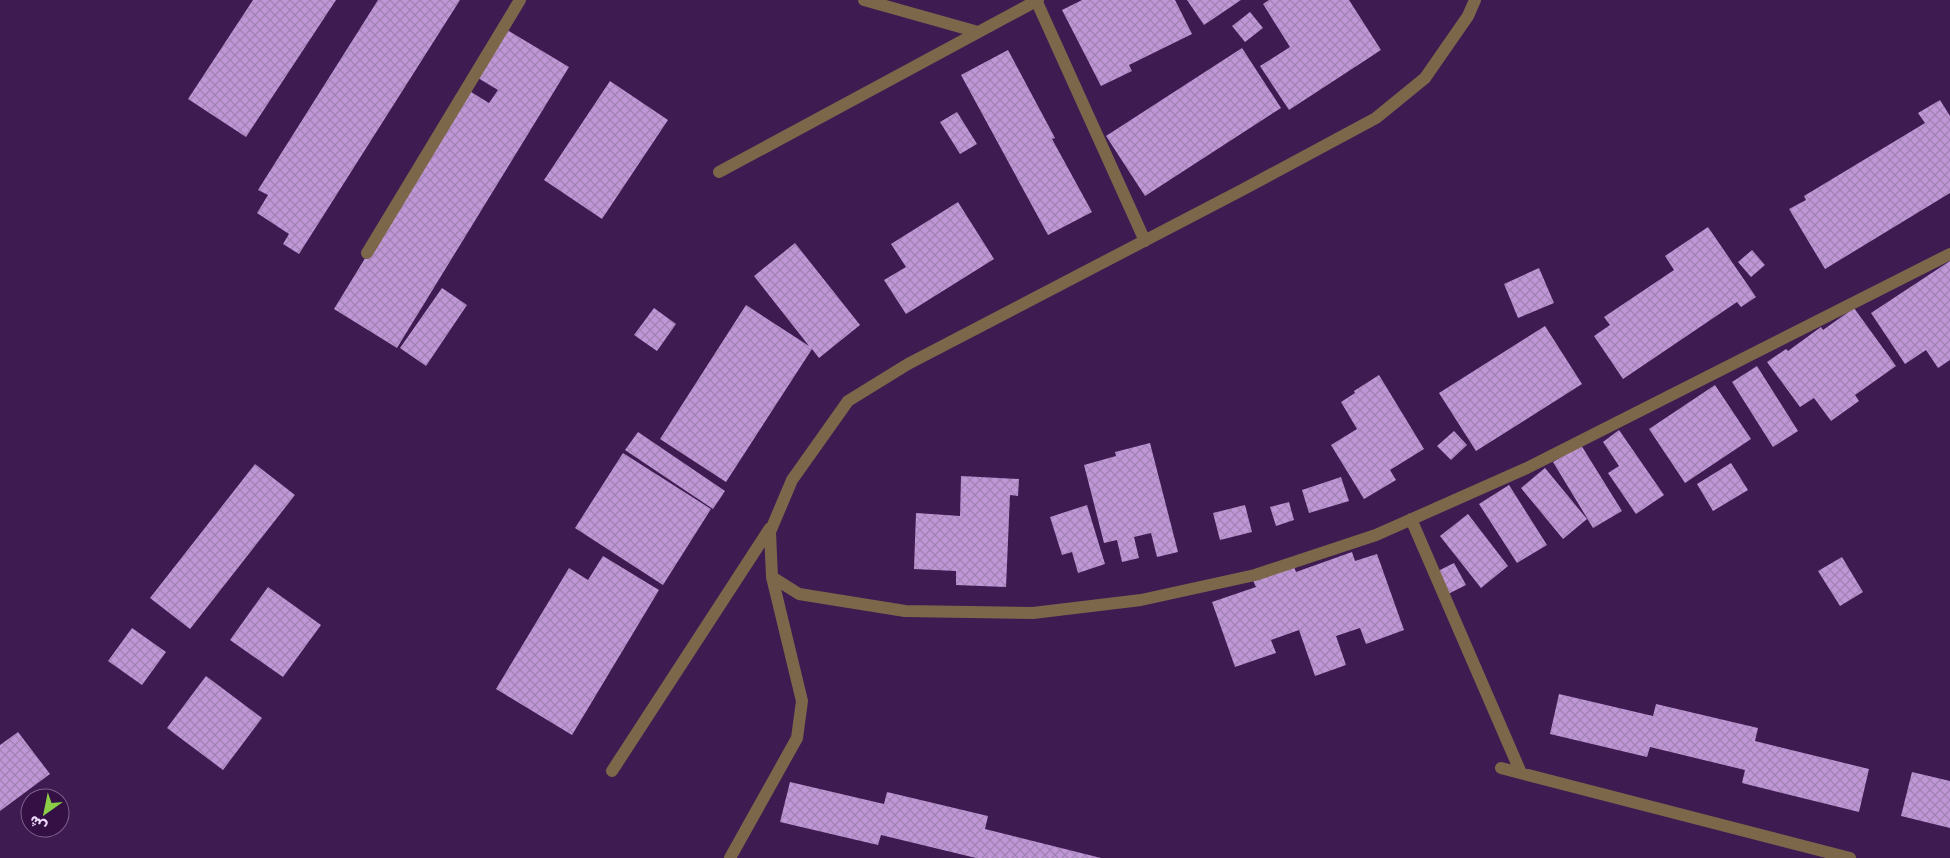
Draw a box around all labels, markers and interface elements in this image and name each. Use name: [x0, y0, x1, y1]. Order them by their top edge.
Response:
north arrow: [20, 788, 70, 838]
text: ش: [26, 811, 50, 835]

